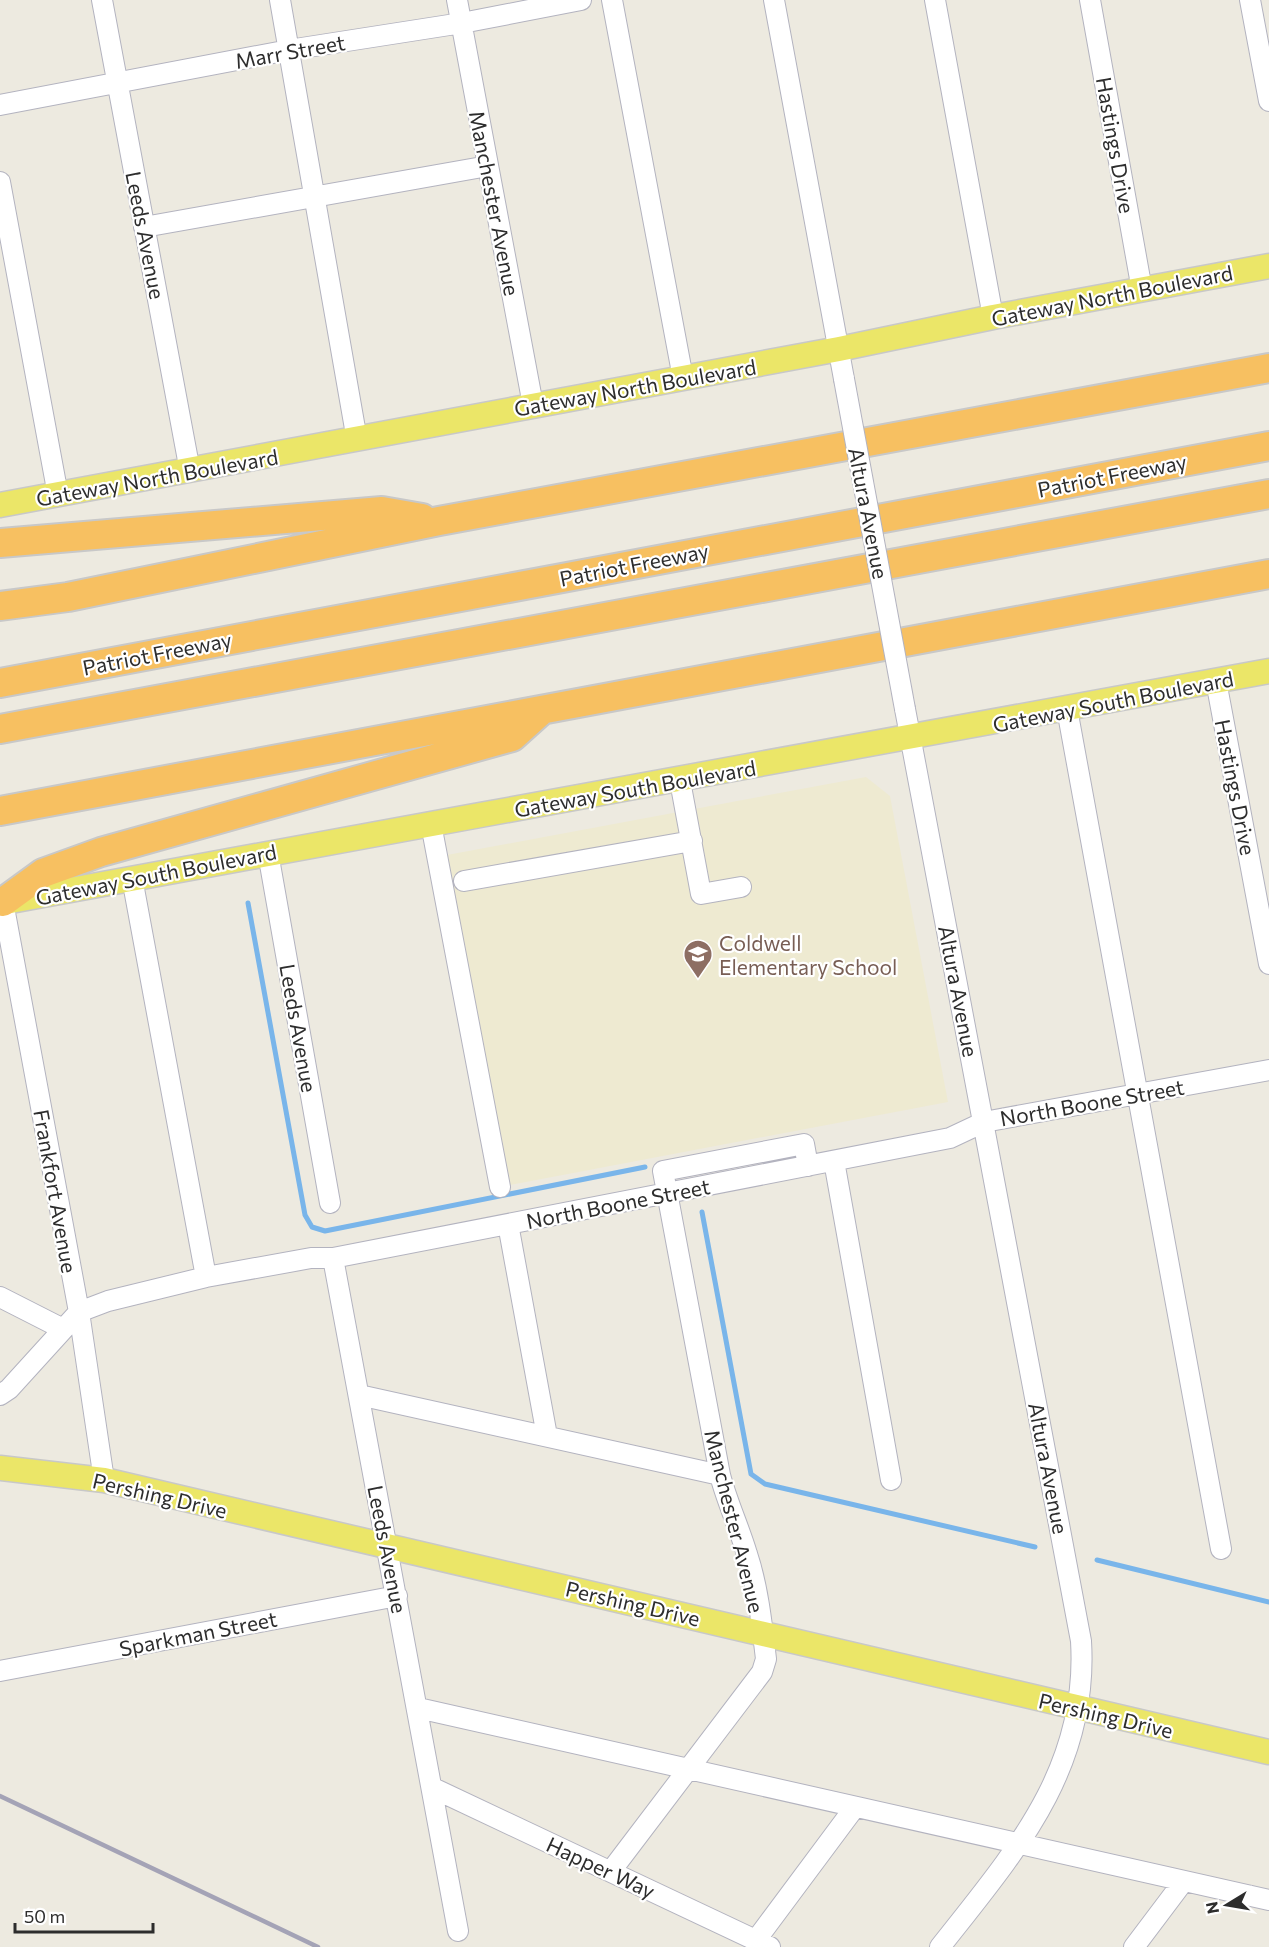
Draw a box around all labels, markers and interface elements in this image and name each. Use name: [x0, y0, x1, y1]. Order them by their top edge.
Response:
street label: Marr Street: [233, 29, 347, 73]
street label: Hastings Drive: [1092, 75, 1140, 215]
street label: Manchester Avenue: [465, 108, 525, 298]
street label: Leeds Avenue: [121, 169, 171, 301]
street label: Gateway North Boulevard: [989, 259, 1235, 331]
street label: Gateway North Boulevard: [512, 353, 758, 421]
street label: Gateway North Boulevard: [34, 443, 280, 511]
street label: Altura Avenue: [844, 445, 894, 581]
street label: Patriot Freeway: [1035, 448, 1189, 502]
street label: Patriot Freeway: [557, 537, 711, 591]
street label: Patriot Freeway: [80, 626, 234, 680]
street label: Gateway South Boulevard: [990, 665, 1236, 737]
street label: Hastings Drive: [1211, 717, 1261, 857]
street label: Gateway South Boulevard: [512, 754, 758, 822]
street label: Gateway South Boulevard: [33, 838, 279, 910]
street label: Altura Avenue: [934, 923, 984, 1059]
place label: Coldwell Elementary School: [719, 930, 897, 979]
school or university icon: Coldwell Elementary School: [682, 938, 714, 980]
street label: Leeds Avenue: [275, 962, 323, 1094]
street label: North Boone Street: [998, 1073, 1186, 1131]
street label: Frankfort Avenue: [29, 1107, 83, 1275]
street label: North Boone Street: [524, 1173, 712, 1233]
street label: Altura Avenue: [1024, 1400, 1074, 1536]
street label: Manchester Avenue: [700, 1427, 770, 1615]
street label: Pershing Drive: [90, 1467, 230, 1523]
street label: Leeds Avenue: [363, 1483, 413, 1615]
street label: Pershing Drive: [563, 1575, 703, 1631]
street label: Sparkman Street: [117, 1605, 279, 1661]
street label: Pershing Drive: [1036, 1687, 1176, 1743]
street label: Happer Way: [543, 1831, 659, 1903]
north arrow: [1197, 1875, 1257, 1935]
scale bar: [15, 1896, 153, 1934]
text: N: [1201, 1900, 1222, 1916]
text: 50 m: [24, 1905, 65, 1927]

